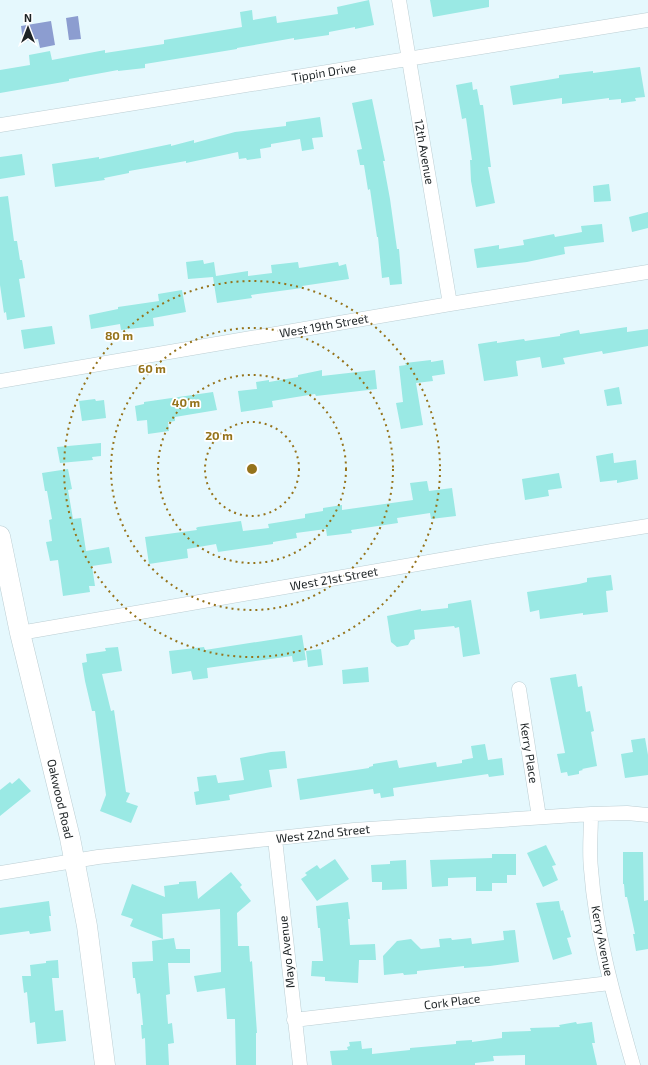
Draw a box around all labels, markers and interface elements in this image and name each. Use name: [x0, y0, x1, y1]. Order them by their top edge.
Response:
north arrow: [8, 8, 48, 48]
text: N: [24, 11, 32, 24]
street label: Tippin Drive: [291, 60, 357, 84]
street label: 12th Avenue: [412, 118, 438, 185]
street label: West 19th Street: [278, 310, 370, 340]
text: 80 m: [105, 328, 133, 342]
text: 60 m: [138, 361, 166, 375]
text: 40 m: [172, 395, 200, 409]
text: 20 m: [205, 428, 233, 442]
centre of rings: [245, 462, 259, 476]
street label: West 21st Street: [289, 563, 379, 593]
street label: Kerry Place: [518, 722, 542, 784]
street label: Oakwood Road: [45, 758, 77, 840]
street label: West 22nd Street: [275, 821, 371, 845]
street label: Kerry Avenue: [589, 904, 617, 977]
street label: Mayo Avenue: [275, 915, 297, 989]
street label: Cork Place: [423, 991, 481, 1011]

